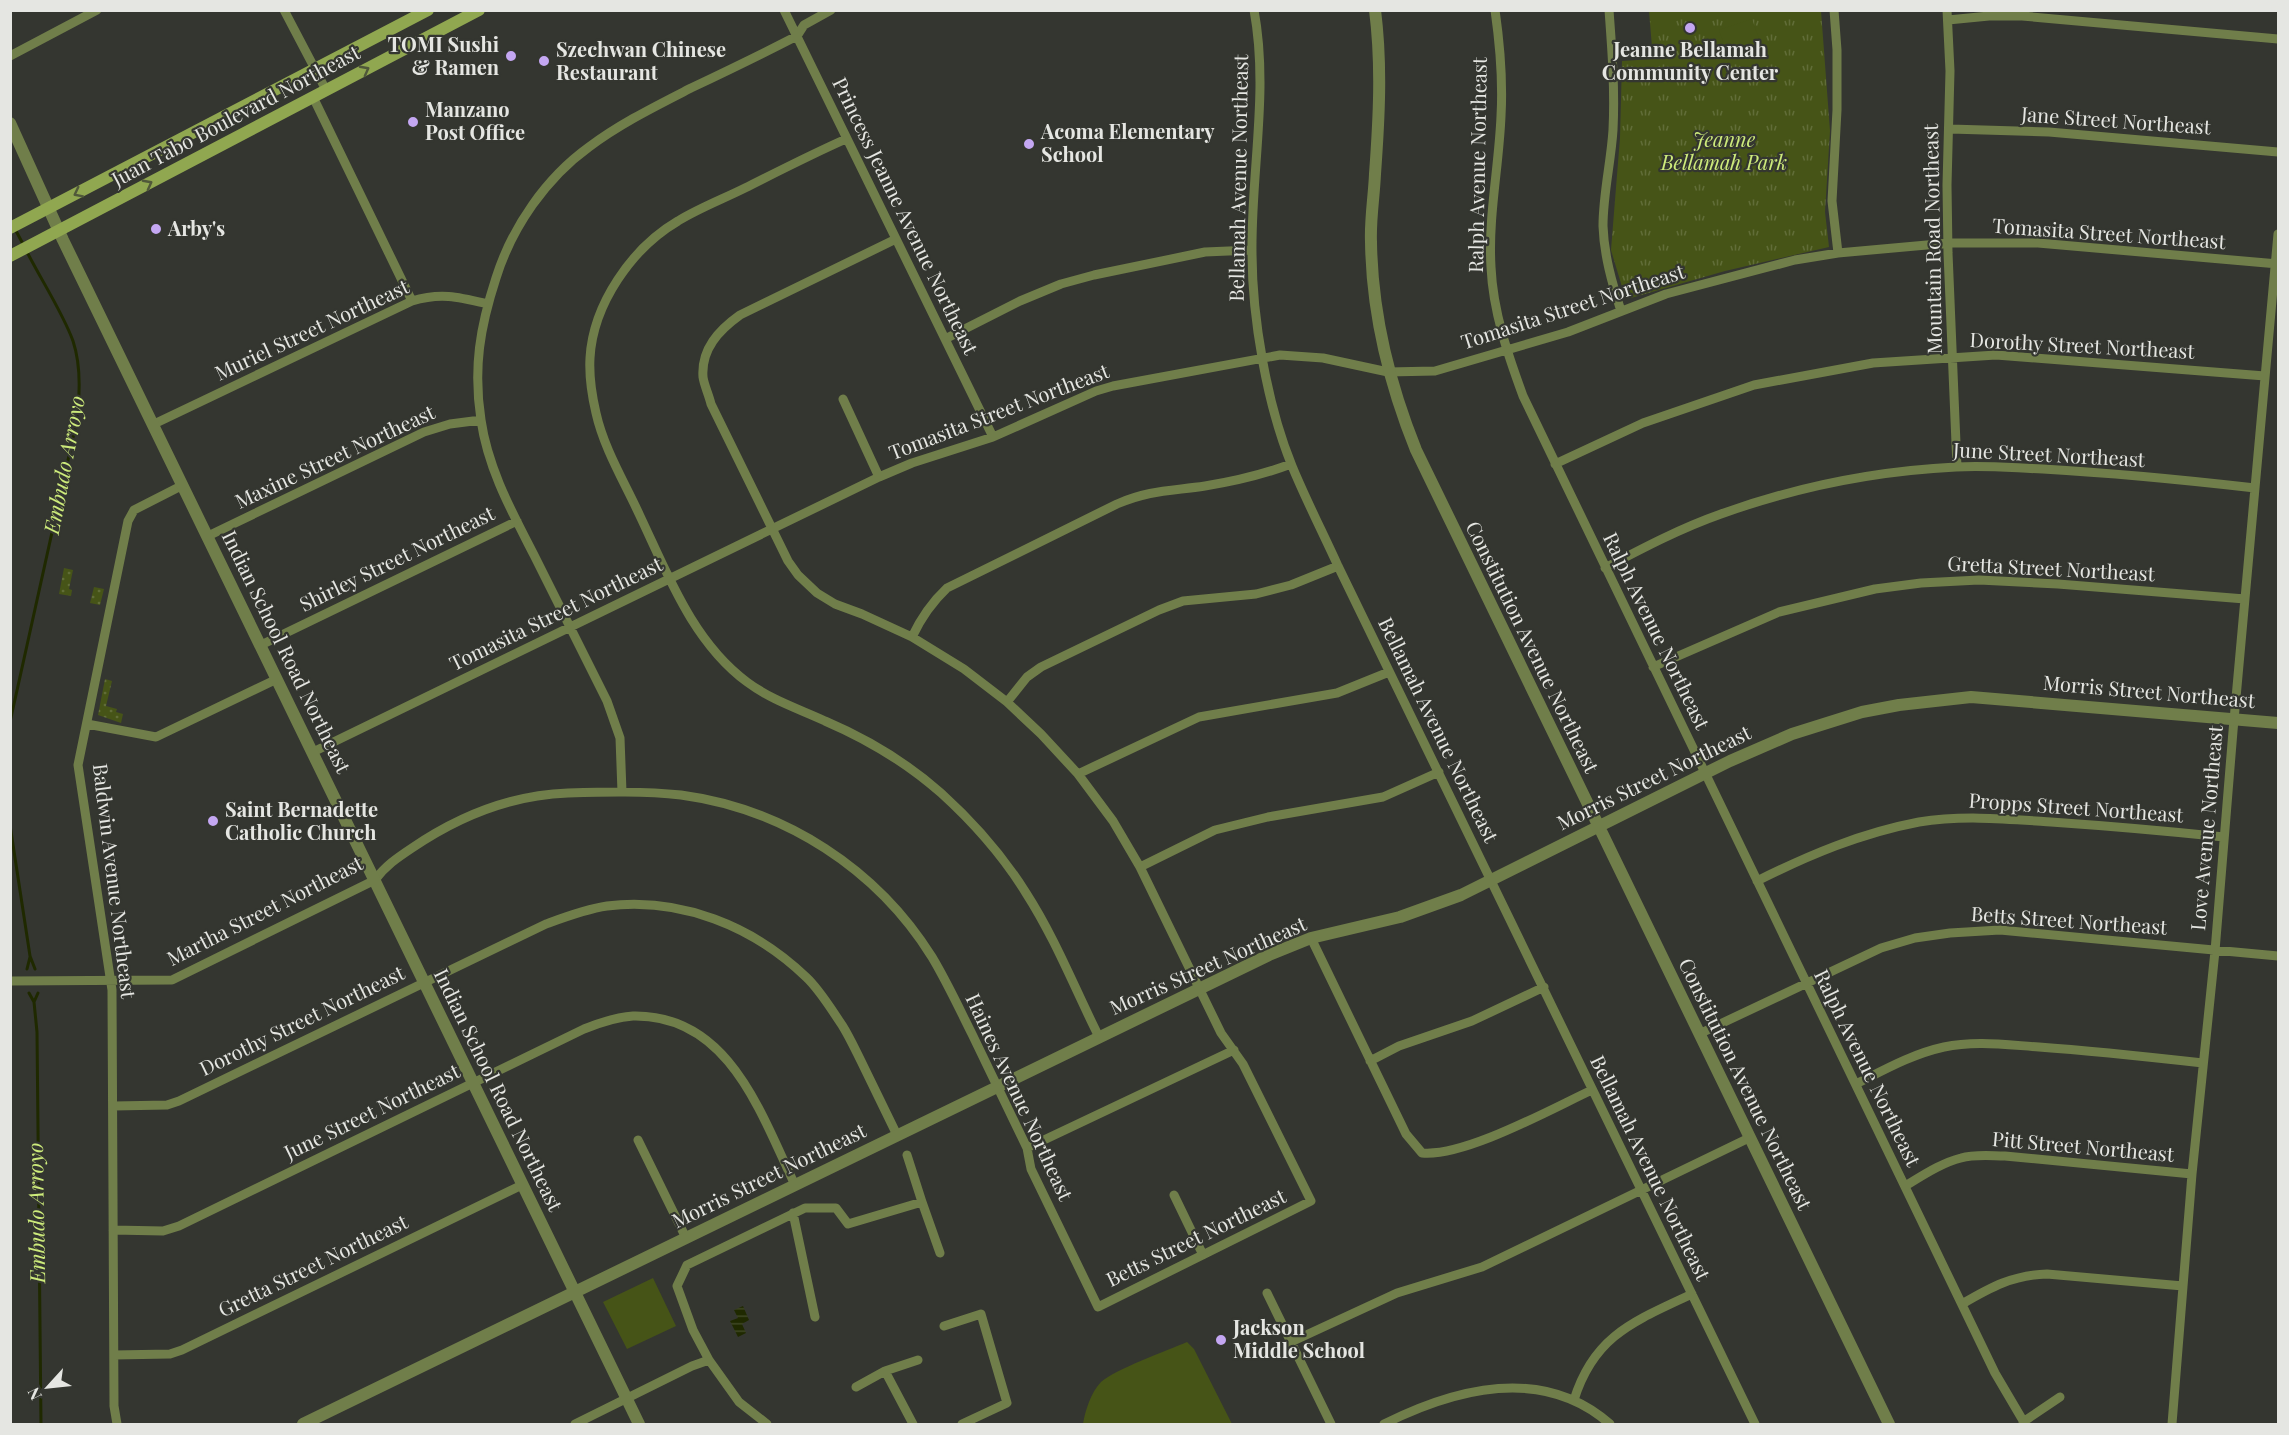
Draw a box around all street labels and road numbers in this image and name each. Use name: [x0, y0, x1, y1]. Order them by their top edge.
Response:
street label: Juan Tabo Boulevard Northeast: [106, 37, 365, 192]
street label: Bellamah Avenue Northeast: [1222, 53, 1253, 302]
street label: Ralph Avenue Northeast: [1461, 56, 1492, 273]
street label: Princess Jeanne Avenue Northeast: [827, 72, 986, 359]
street label: Jane Street Northeast: [2019, 99, 2213, 140]
street label: Mountain Road Northeast: [1916, 123, 1947, 354]
street label: Tomasita Street Northeast: [1992, 211, 2228, 254]
street label: Tomasita Street Northeast: [1457, 256, 1689, 355]
street label: Muriel Street Northeast: [210, 271, 414, 386]
street label: Dorothy Street Northeast: [1969, 325, 2196, 364]
street label: Tomasita Street Northeast: [885, 356, 1113, 465]
street label: Maxine Street Northeast: [230, 397, 439, 514]
street label: June Street Northeast: [1952, 435, 2146, 472]
street label: Shirley Street Northeast: [294, 498, 499, 617]
street label: Constitution Avenue Northeast: [1461, 516, 1607, 778]
street label: Indian School Road Northeast: [217, 526, 358, 778]
street label: Ralph Avenue Northeast: [1598, 527, 1717, 734]
street label: Tomasita Street Northeast: [444, 549, 667, 676]
street label: Gretta Street Northeast: [1947, 549, 2156, 586]
street label: Bellamah Avenue Northeast: [1373, 612, 1506, 847]
street label: Morris Street Northeast: [2042, 668, 2257, 713]
street label: Morris Street Northeast: [1552, 718, 1756, 835]
street label: Love Avenue Northeast: [2183, 723, 2228, 932]
street label: Baldwin Avenue Northeast: [88, 762, 143, 1001]
street label: Propps Street Northeast: [1968, 786, 2185, 828]
street label: Martha Street Northeast: [162, 848, 368, 971]
street label: Betts Street Northeast: [1970, 899, 2169, 940]
street label: Morris Street Northeast: [1105, 909, 1311, 1020]
street label: Constitution Avenue Northeast: [1674, 953, 1820, 1215]
street label: Dorothy Street Northeast: [194, 958, 409, 1081]
street label: Indian School Road Northeast: [429, 964, 570, 1216]
street label: Ralph Avenue Northeast: [1809, 964, 1928, 1171]
street label: Haines Avenue Northeast: [960, 988, 1081, 1205]
street label: Bellamah Avenue Northeast: [1585, 1050, 1718, 1285]
street label: June Street Northeast: [278, 1056, 464, 1165]
street label: Morris Street Northeast: [667, 1116, 871, 1233]
street label: Pitt Street Northeast: [1991, 1124, 2176, 1167]
street label: Betts Street Northeast: [1101, 1181, 1291, 1292]
street label: Gretta Street Northeast: [213, 1207, 412, 1322]

